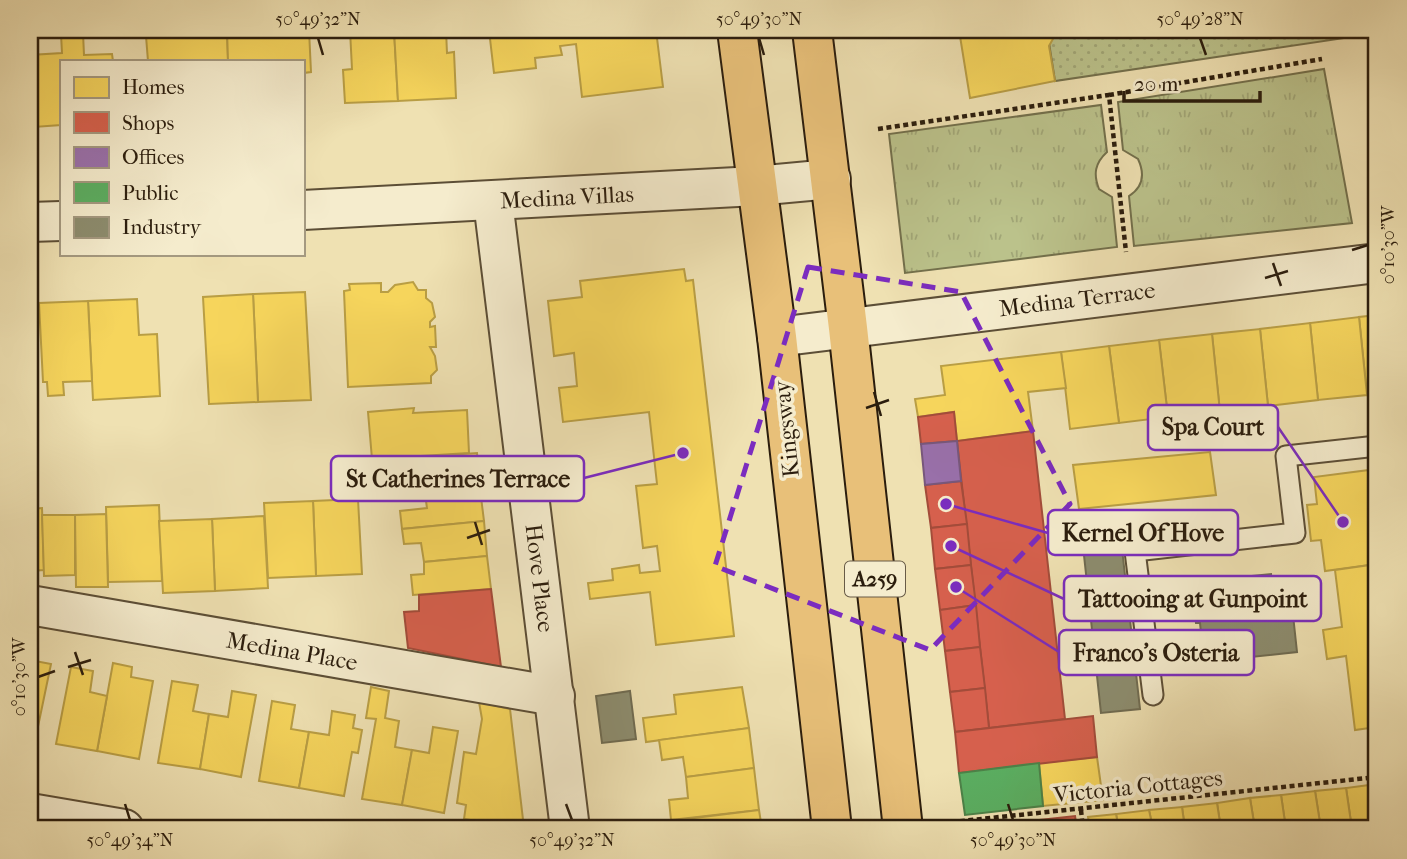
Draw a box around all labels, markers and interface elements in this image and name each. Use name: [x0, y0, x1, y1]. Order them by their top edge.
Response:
text: 50°49'32"N: [275, 9, 361, 30]
text: 50°49'30"N: [716, 9, 802, 30]
text: 50°49'28"N: [1156, 9, 1244, 30]
legend: [60, 60, 304, 256]
scale bar: [1124, 60, 1260, 104]
text: 20 m: [1134, 72, 1179, 96]
text: Homes: [122, 75, 185, 99]
text: Shops: [122, 111, 175, 135]
text: Offices: [122, 145, 185, 169]
text: Public: [122, 181, 178, 205]
street label: Medina Villas: [499, 181, 635, 214]
text: 0°10'30"W: [1378, 204, 1399, 284]
text: Industry: [122, 215, 202, 239]
street label: Medina Terrace: [997, 277, 1157, 322]
street label: Kingsway: [768, 379, 805, 479]
callout: Spa Court: [1148, 405, 1278, 450]
text: Spa Court: [1162, 413, 1265, 441]
callout: St Catherines Terrace: [331, 456, 584, 501]
text: St Catherines Terrace: [346, 465, 570, 493]
callout: Kernel Of Hove: [1048, 510, 1238, 555]
text: Kernel Of Hove: [1062, 519, 1224, 547]
street label: Hove Place: [519, 522, 560, 634]
road number: A259: [845, 562, 905, 596]
callout: Tattooing at Gunpoint: [1064, 576, 1321, 621]
text: Tattooing at Gunpoint: [1077, 585, 1308, 613]
street label: Medina Place: [224, 627, 360, 676]
callout: Franco's Osteria: [1059, 630, 1254, 675]
text: 0°10'30"W: [9, 636, 30, 716]
text: Franco's Osteria: [1072, 639, 1240, 667]
street label: Victoria Cottages: [1051, 764, 1224, 809]
text: 50°49'34"N: [87, 830, 174, 851]
text: 50°49'32"N: [529, 830, 615, 851]
text: 50°49'30"N: [970, 830, 1056, 851]

